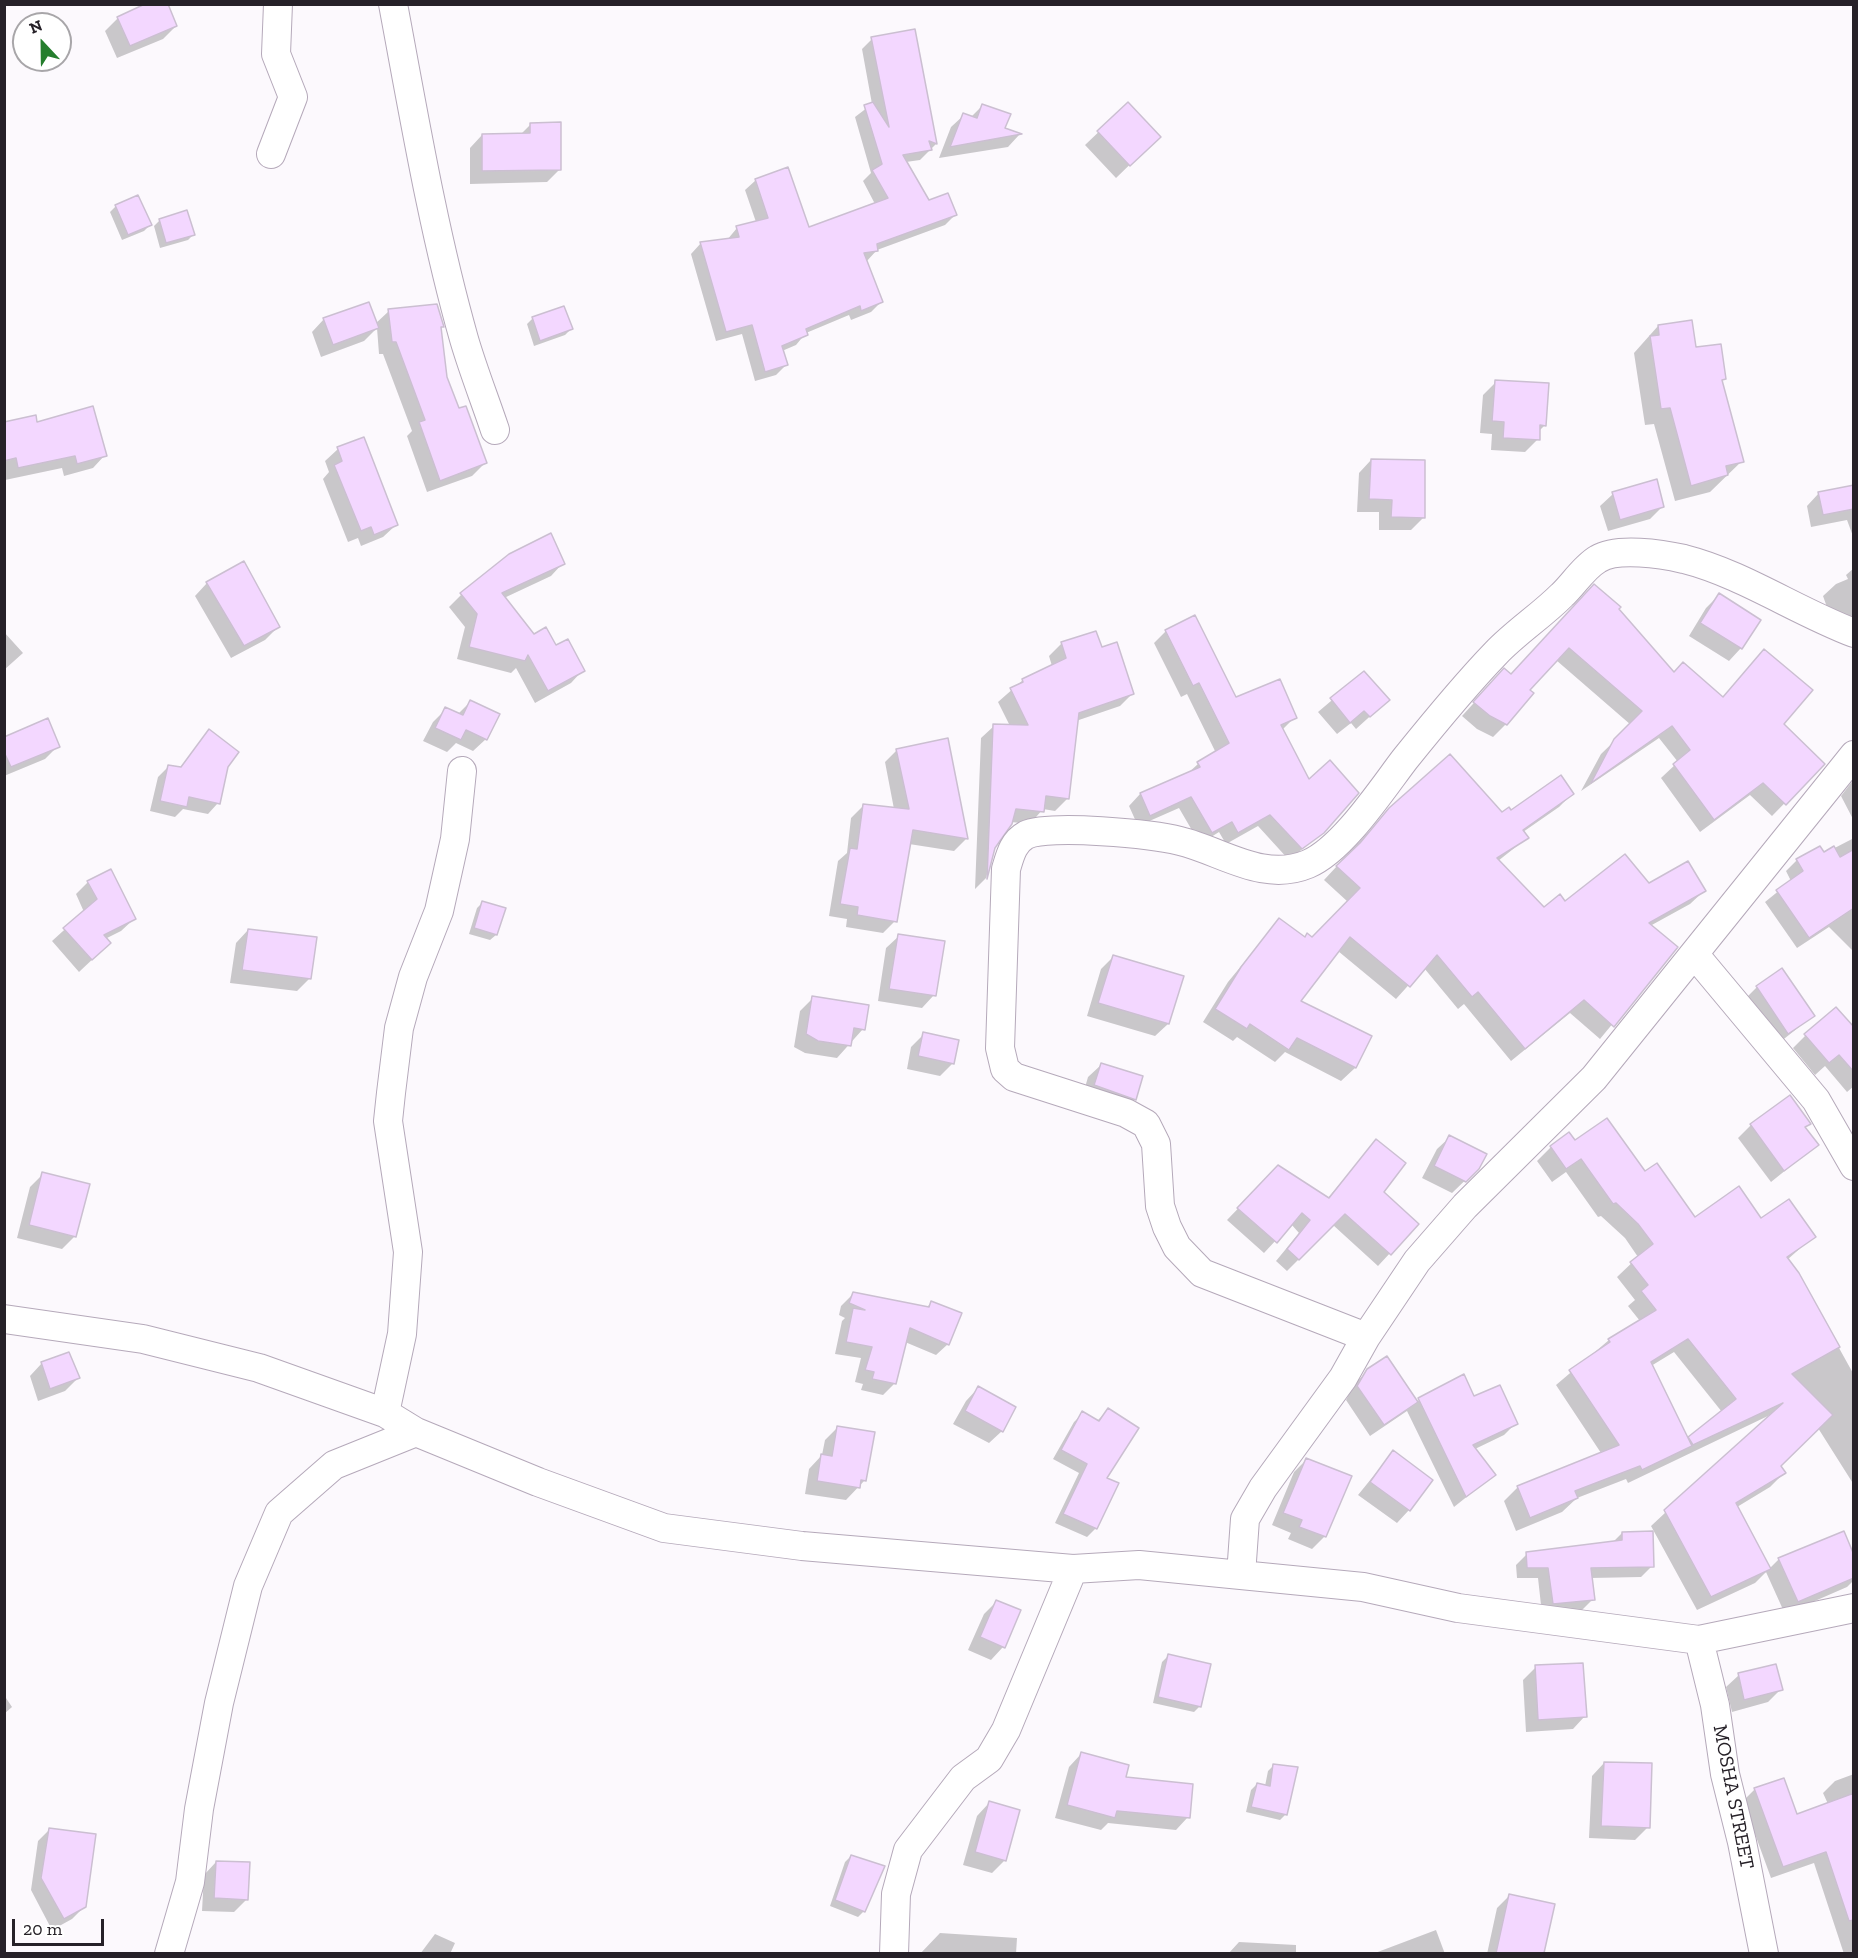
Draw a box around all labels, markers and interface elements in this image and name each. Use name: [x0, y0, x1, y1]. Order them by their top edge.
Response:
north arrow: [12, 12, 72, 72]
text: N: [27, 16, 45, 38]
street label: MOSHA STREET: [1707, 1723, 1759, 1871]
scale bar: [15, 1907, 106, 1945]
text: 20 m: [23, 1918, 62, 1940]

